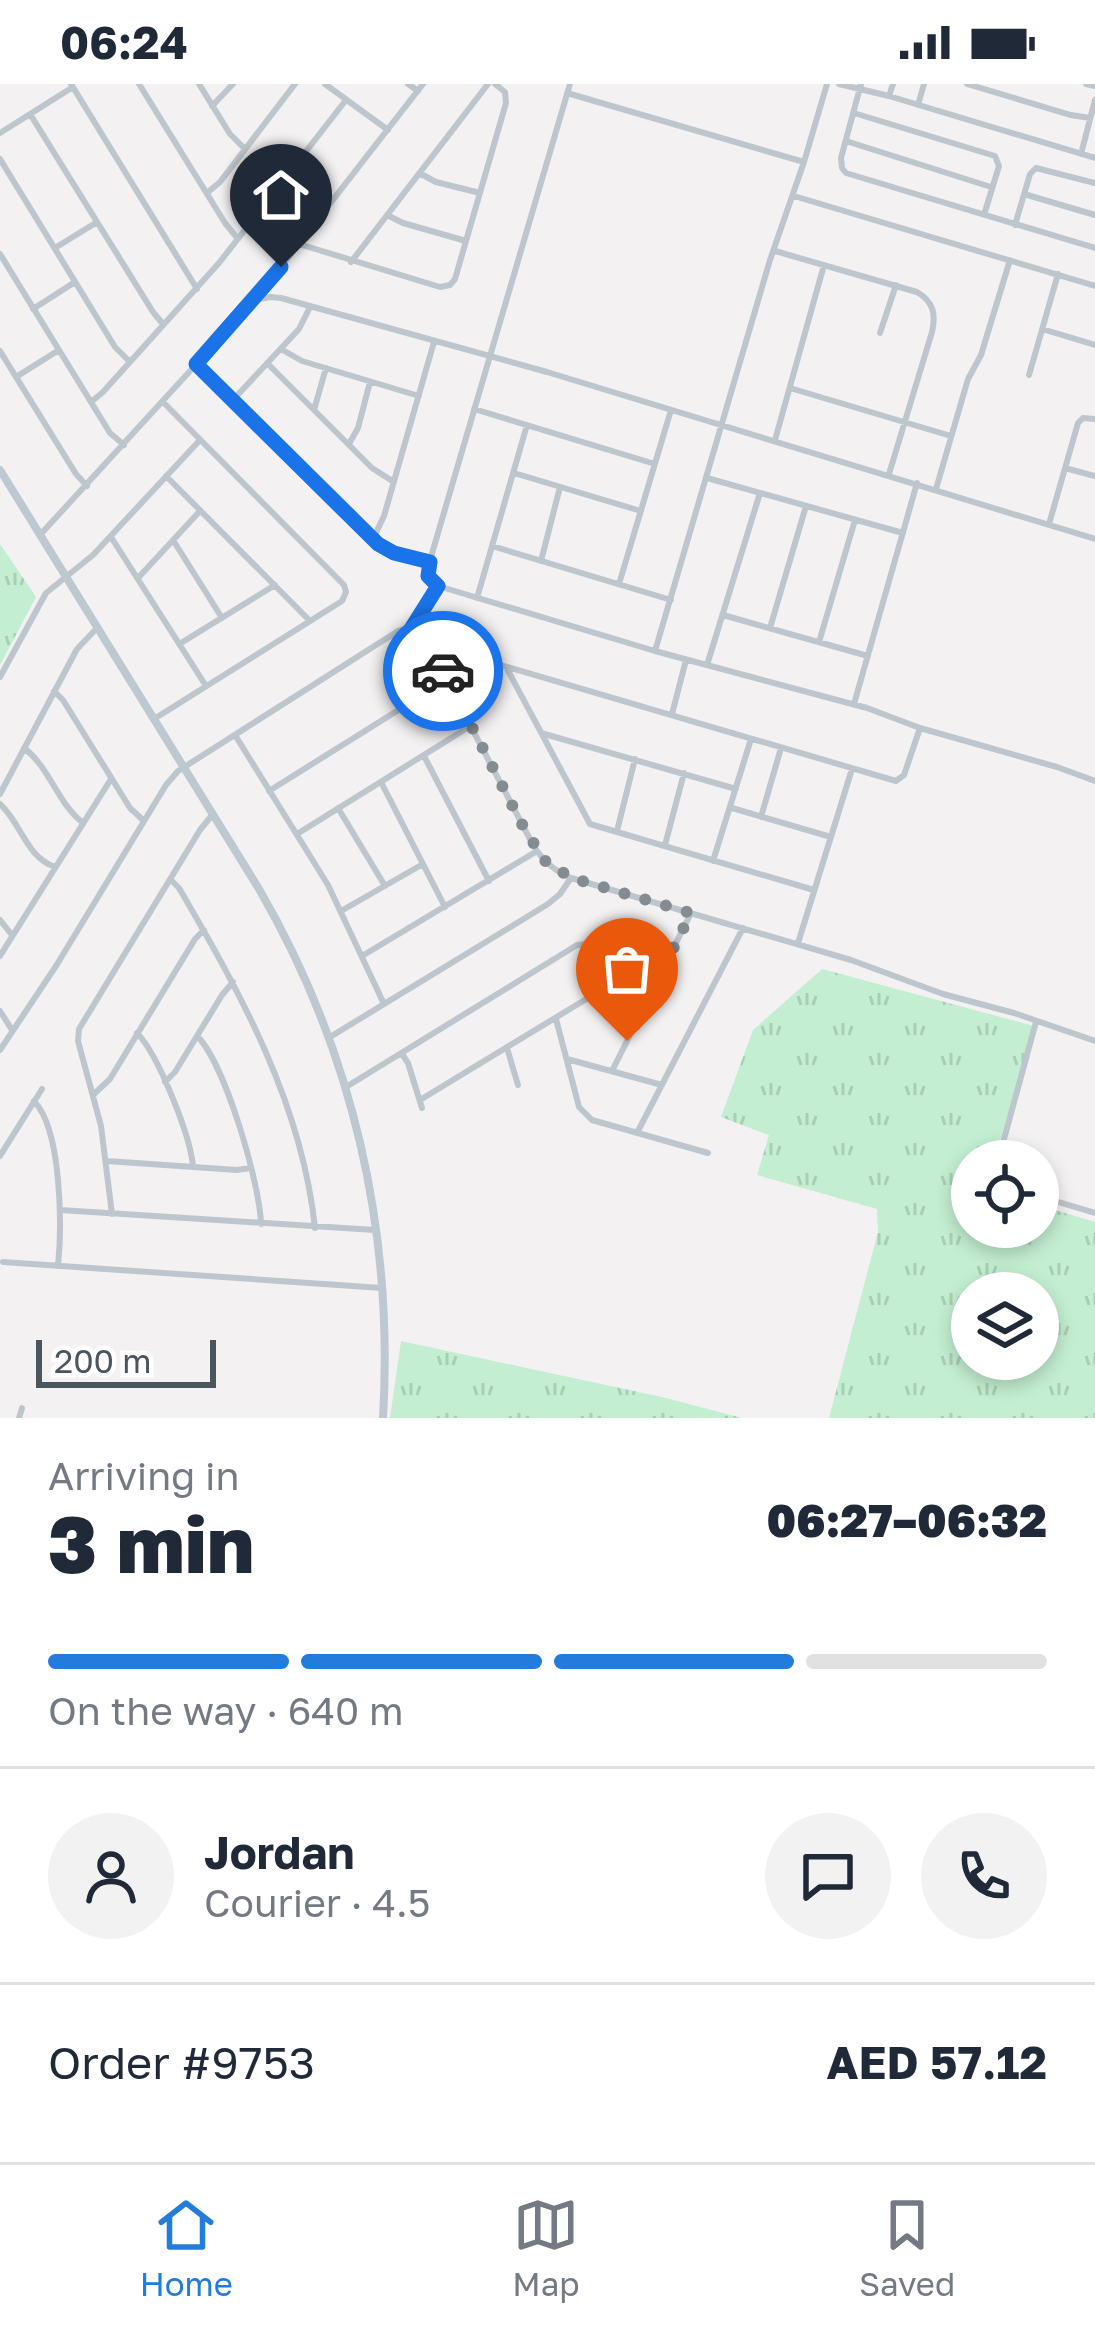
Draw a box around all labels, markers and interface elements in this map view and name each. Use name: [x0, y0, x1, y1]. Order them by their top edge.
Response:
text: 06:24: [60, 15, 188, 69]
pin: [230, 144, 332, 267]
icon: home: [248, 162, 314, 228]
courier: [383, 611, 503, 731]
icon: car: [410, 638, 476, 704]
pin: [576, 918, 678, 1041]
icon: bag: [594, 936, 660, 1002]
map controls: [951, 1140, 1059, 1380]
button: locate: [951, 1140, 1059, 1248]
button: layers: [951, 1272, 1059, 1380]
scale bar: [36, 1334, 216, 1387]
text: 200 m: [54, 1341, 152, 1380]
text: Arriving in: [48, 1452, 239, 1499]
text: 06:27–06:32: [767, 1493, 1047, 1547]
text: 3 min: [48, 1497, 254, 1590]
text: On the way · 640 m: [48, 1687, 404, 1734]
button: person: [48, 1813, 174, 1939]
button: chat: [765, 1813, 891, 1939]
button: phone: [921, 1813, 1047, 1939]
text: Jordan: [204, 1825, 355, 1879]
text: Courier · 4.5: [204, 1879, 430, 1926]
text: Order #9753: [48, 2035, 315, 2089]
text: AED 57.12: [827, 2035, 1047, 2089]
tab: Home: [140, 2192, 233, 2303]
tab: Map: [512, 2192, 580, 2303]
tab: Saved: [859, 2192, 955, 2303]

